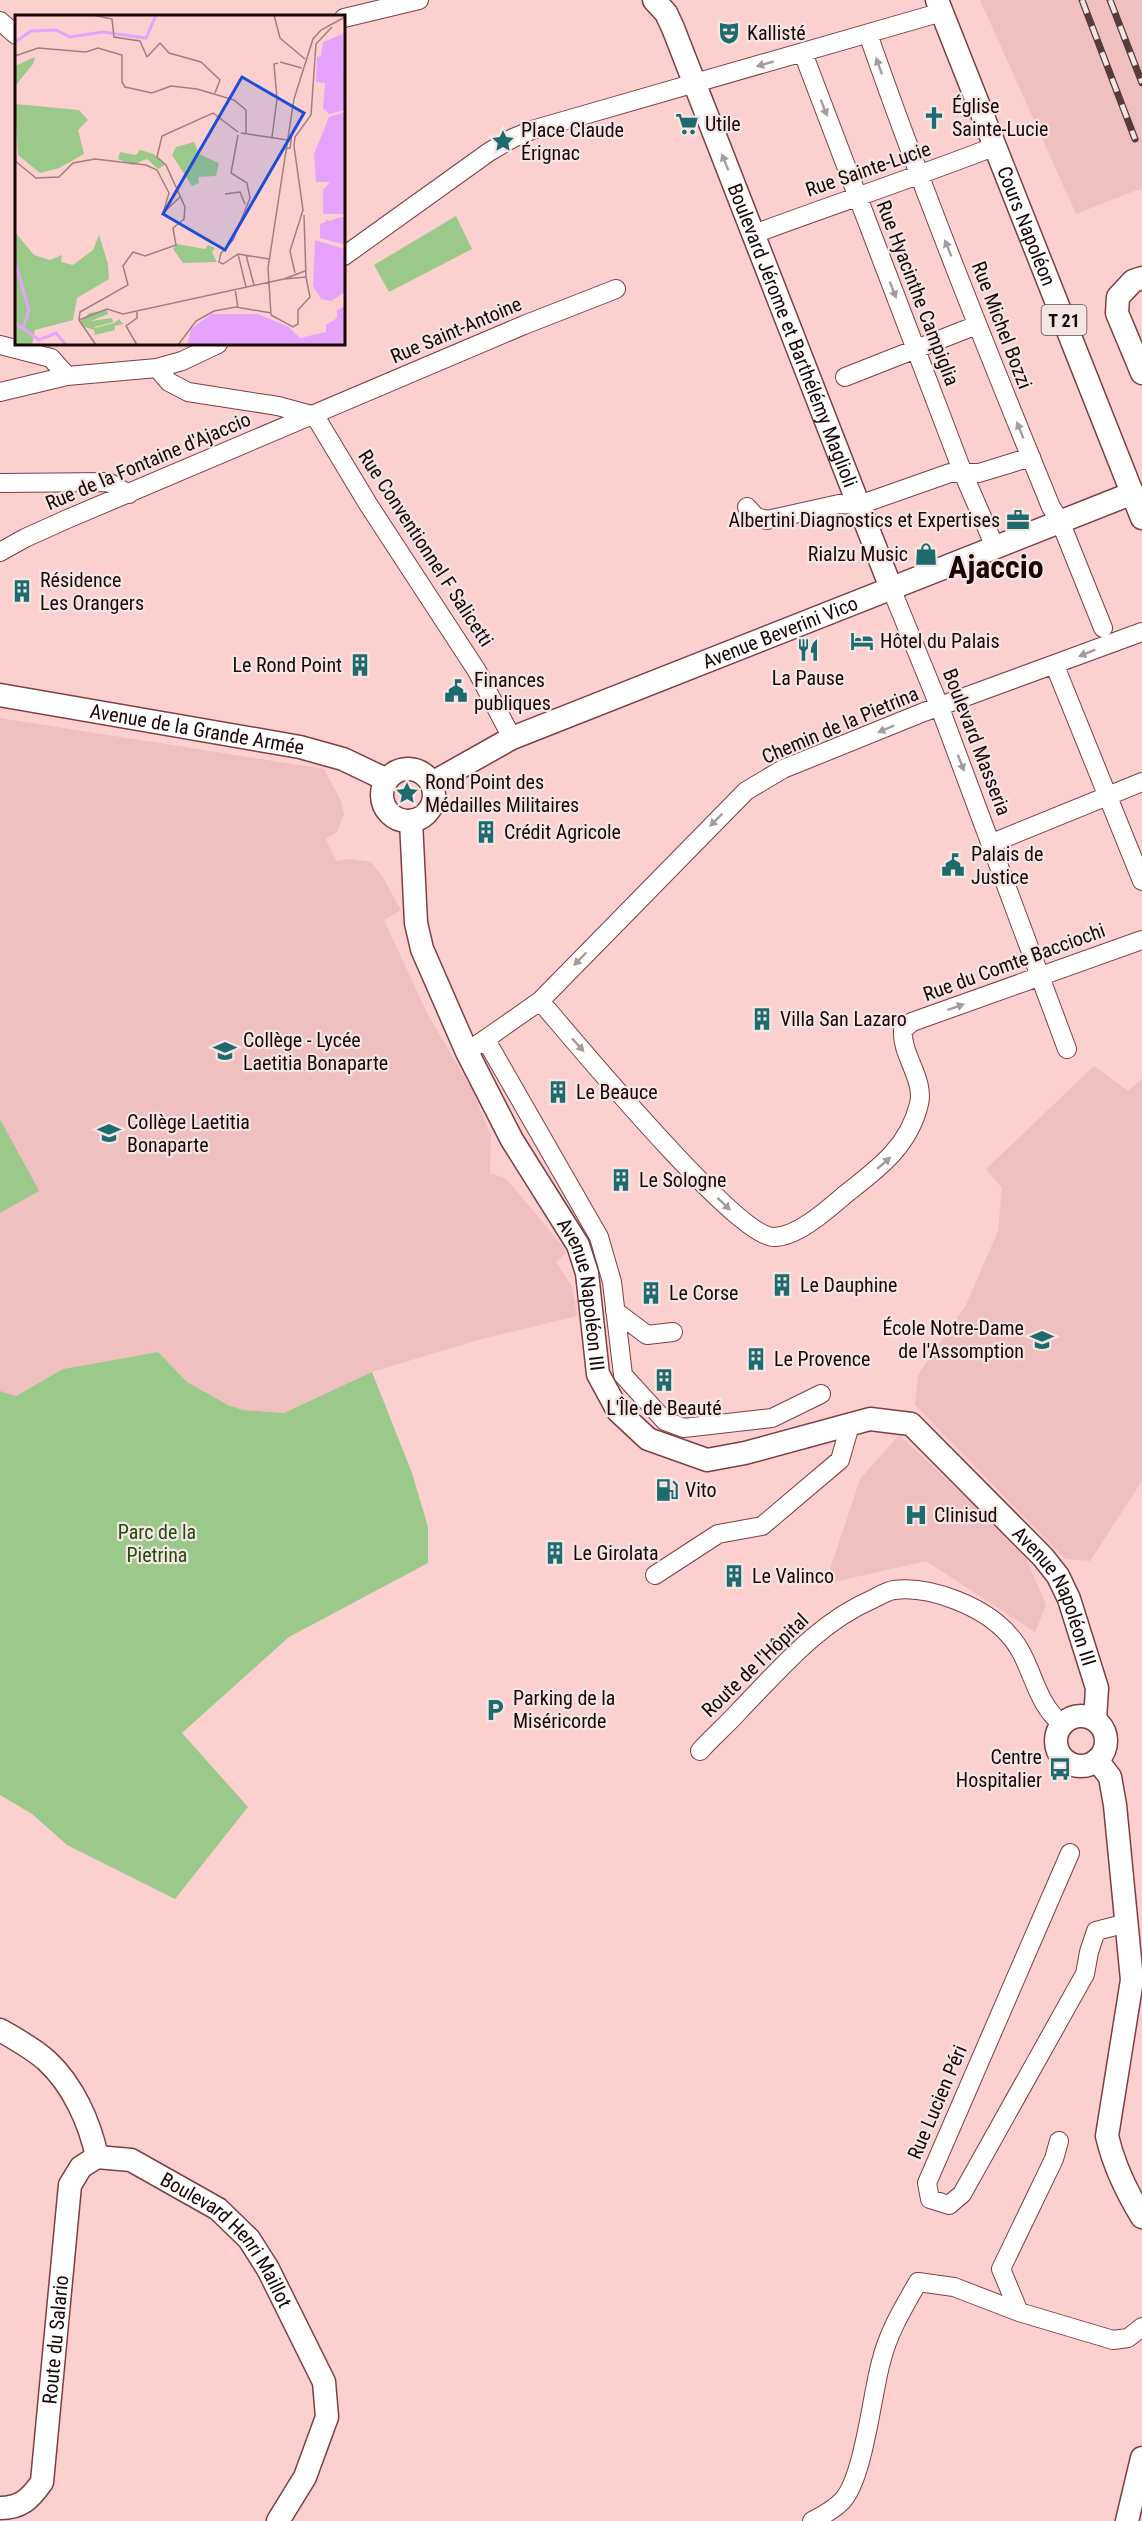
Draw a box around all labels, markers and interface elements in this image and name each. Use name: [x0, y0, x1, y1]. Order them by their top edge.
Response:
inset map: [15, 15, 345, 345]
theatre icon: Kallisté: [716, 20, 742, 46]
place label: Kallisté: [747, 21, 806, 45]
one-way arrow: [873, 57, 883, 75]
one-way arrow: [756, 60, 774, 69]
place label: Église Sainte-Lucie: [952, 94, 1048, 141]
one-way arrow: [820, 99, 829, 117]
church icon: Église Sainte-Lucie: [921, 105, 947, 131]
supermarket icon: Utile: [674, 111, 700, 137]
place label: Utile: [705, 112, 741, 136]
place label: Place Claude Érignac: [521, 118, 624, 165]
place icon: Place Claude Érignac: [490, 128, 516, 154]
street label: Rue Sainte-Lucie: [802, 136, 934, 202]
one-way arrow: [720, 152, 730, 170]
street label: Cours Napoléon: [992, 163, 1061, 289]
street label: Boulevard Jérome et Barthélémy Maglioli: [723, 180, 863, 491]
street label: Rue Hyacinthe Campiglia: [872, 197, 964, 389]
one-way arrow: [943, 239, 953, 257]
street label: Rue Michel Bozzi: [967, 258, 1037, 392]
one-way arrow: [888, 282, 898, 300]
street label: Rue Saint-Antoine: [387, 292, 525, 368]
road number: T 21: [1042, 305, 1086, 335]
street label: Rue de la Fontaine d'Ajaccio: [42, 407, 254, 515]
one-way arrow: [1015, 420, 1025, 438]
street label: Rue Conventionnel F Salicetti: [353, 445, 499, 651]
office icon: Albertini Diagnostics et Expertises: [1005, 507, 1031, 533]
place label: Albertini Diagnostics et Expertises: [728, 508, 1000, 532]
shop icon: Rialzu Music: [913, 541, 939, 567]
place label: Rialzu Music: [808, 542, 908, 566]
district label: Ajaccio: [948, 548, 1044, 586]
place label: Résidence Les Orangers: [40, 568, 144, 615]
building icon: Résidence Les Orangers: [9, 578, 35, 604]
street label: Avenue Beverini Vico: [699, 591, 861, 674]
hotel icon: Hôtel du Palais: [849, 628, 875, 654]
place label: Hôtel du Palais: [880, 629, 1000, 653]
restaurant icon: La Pause: [795, 637, 821, 663]
one-way arrow: [1078, 648, 1096, 658]
building icon: Le Rond Point: [347, 652, 373, 678]
place label: Le Rond Point: [232, 653, 342, 677]
street label: Boulevard Masseria: [938, 665, 1016, 819]
place label: La Pause: [772, 666, 844, 690]
place label: Finances publiques: [474, 668, 551, 715]
public building icon: Finances publiques: [443, 678, 469, 704]
street label: Chemin de la Pietrina: [758, 681, 922, 769]
street label: Avenue de la Grande Armée: [88, 699, 306, 760]
one-way arrow: [876, 724, 894, 734]
one-way arrow: [956, 754, 966, 772]
place label: Rond Point des Médailles Militaires: [425, 770, 579, 817]
place icon: Rond Point des Médailles Militaires: [394, 780, 420, 806]
one-way arrow: [710, 813, 724, 827]
building icon: Crédit Agricole: [473, 819, 499, 845]
place label: Crédit Agricole: [504, 820, 621, 844]
place label: Palais de Justice: [971, 842, 1043, 889]
public building icon: Palais de Justice: [940, 852, 966, 878]
street label: Rue du Comte Bacciochi: [920, 918, 1108, 1006]
one-way arrow: [573, 952, 587, 966]
one-way arrow: [947, 1002, 965, 1012]
building icon: Villa San Lazaro: [749, 1006, 775, 1032]
place label: Villa San Lazaro: [780, 1007, 907, 1031]
place label: Collège - Lycée Laetitia Bonaparte: [243, 1028, 388, 1075]
one-way arrow: [571, 1037, 584, 1052]
school or university icon: Collège - Lycée Laetitia Bonaparte: [212, 1038, 238, 1064]
building icon: Le Beauce: [545, 1079, 571, 1105]
place label: Le Beauce: [576, 1080, 658, 1104]
place label: Collège Laetitia Bonaparte: [127, 1110, 250, 1157]
school or university icon: Collège Laetitia Bonaparte: [96, 1120, 122, 1146]
one-way arrow: [876, 1157, 891, 1170]
building icon: Le Sologne: [608, 1167, 634, 1193]
place label: Le Sologne: [639, 1168, 726, 1192]
one-way arrow: [717, 1197, 732, 1211]
street label: Avenue Napoléon III: [552, 1213, 610, 1372]
building icon: Le Dauphine: [769, 1272, 795, 1298]
place label: Le Dauphine: [800, 1273, 897, 1297]
building icon: Le Corse: [638, 1280, 664, 1306]
place label: Le Corse: [669, 1281, 738, 1305]
place label: École Notre-Dame de l'Assomption: [882, 1316, 1024, 1363]
school or university icon: École Notre-Dame de l'Assomption: [1029, 1327, 1055, 1353]
building icon: Le Provence: [743, 1346, 769, 1372]
place label: Le Provence: [774, 1347, 870, 1371]
building icon: L'Île de Beauté: [651, 1367, 677, 1393]
place label: L'Île de Beauté: [606, 1396, 722, 1420]
fuel station icon: Vito: [654, 1477, 680, 1503]
place label: Vito: [685, 1478, 717, 1502]
hospital icon: Clinisud: [903, 1502, 929, 1528]
place label: Clinisud: [934, 1503, 998, 1527]
park label: Parc de la Pietrina: [118, 1520, 196, 1567]
street label: Avenue Napoléon III: [1007, 1521, 1101, 1669]
building icon: Le Girolata: [542, 1540, 568, 1566]
place label: Le Girolata: [573, 1541, 659, 1565]
building icon: Le Valinco: [721, 1563, 747, 1589]
place label: Le Valinco: [752, 1564, 834, 1588]
street label: Route de l'Hôpital: [697, 1608, 813, 1722]
place label: Parking de la Miséricorde: [513, 1686, 615, 1733]
parking icon: Parking de la Miséricorde: [482, 1697, 508, 1723]
place label: Centre Hospitalier: [956, 1745, 1042, 1792]
bus stop icon: Centre Hospitalier: [1047, 1756, 1073, 1782]
street label: Rue Lucien Péri: [902, 2041, 972, 2163]
street label: Boulevard Henri Maillot: [156, 2167, 297, 2312]
street label: Route du Salario: [37, 2274, 73, 2405]

